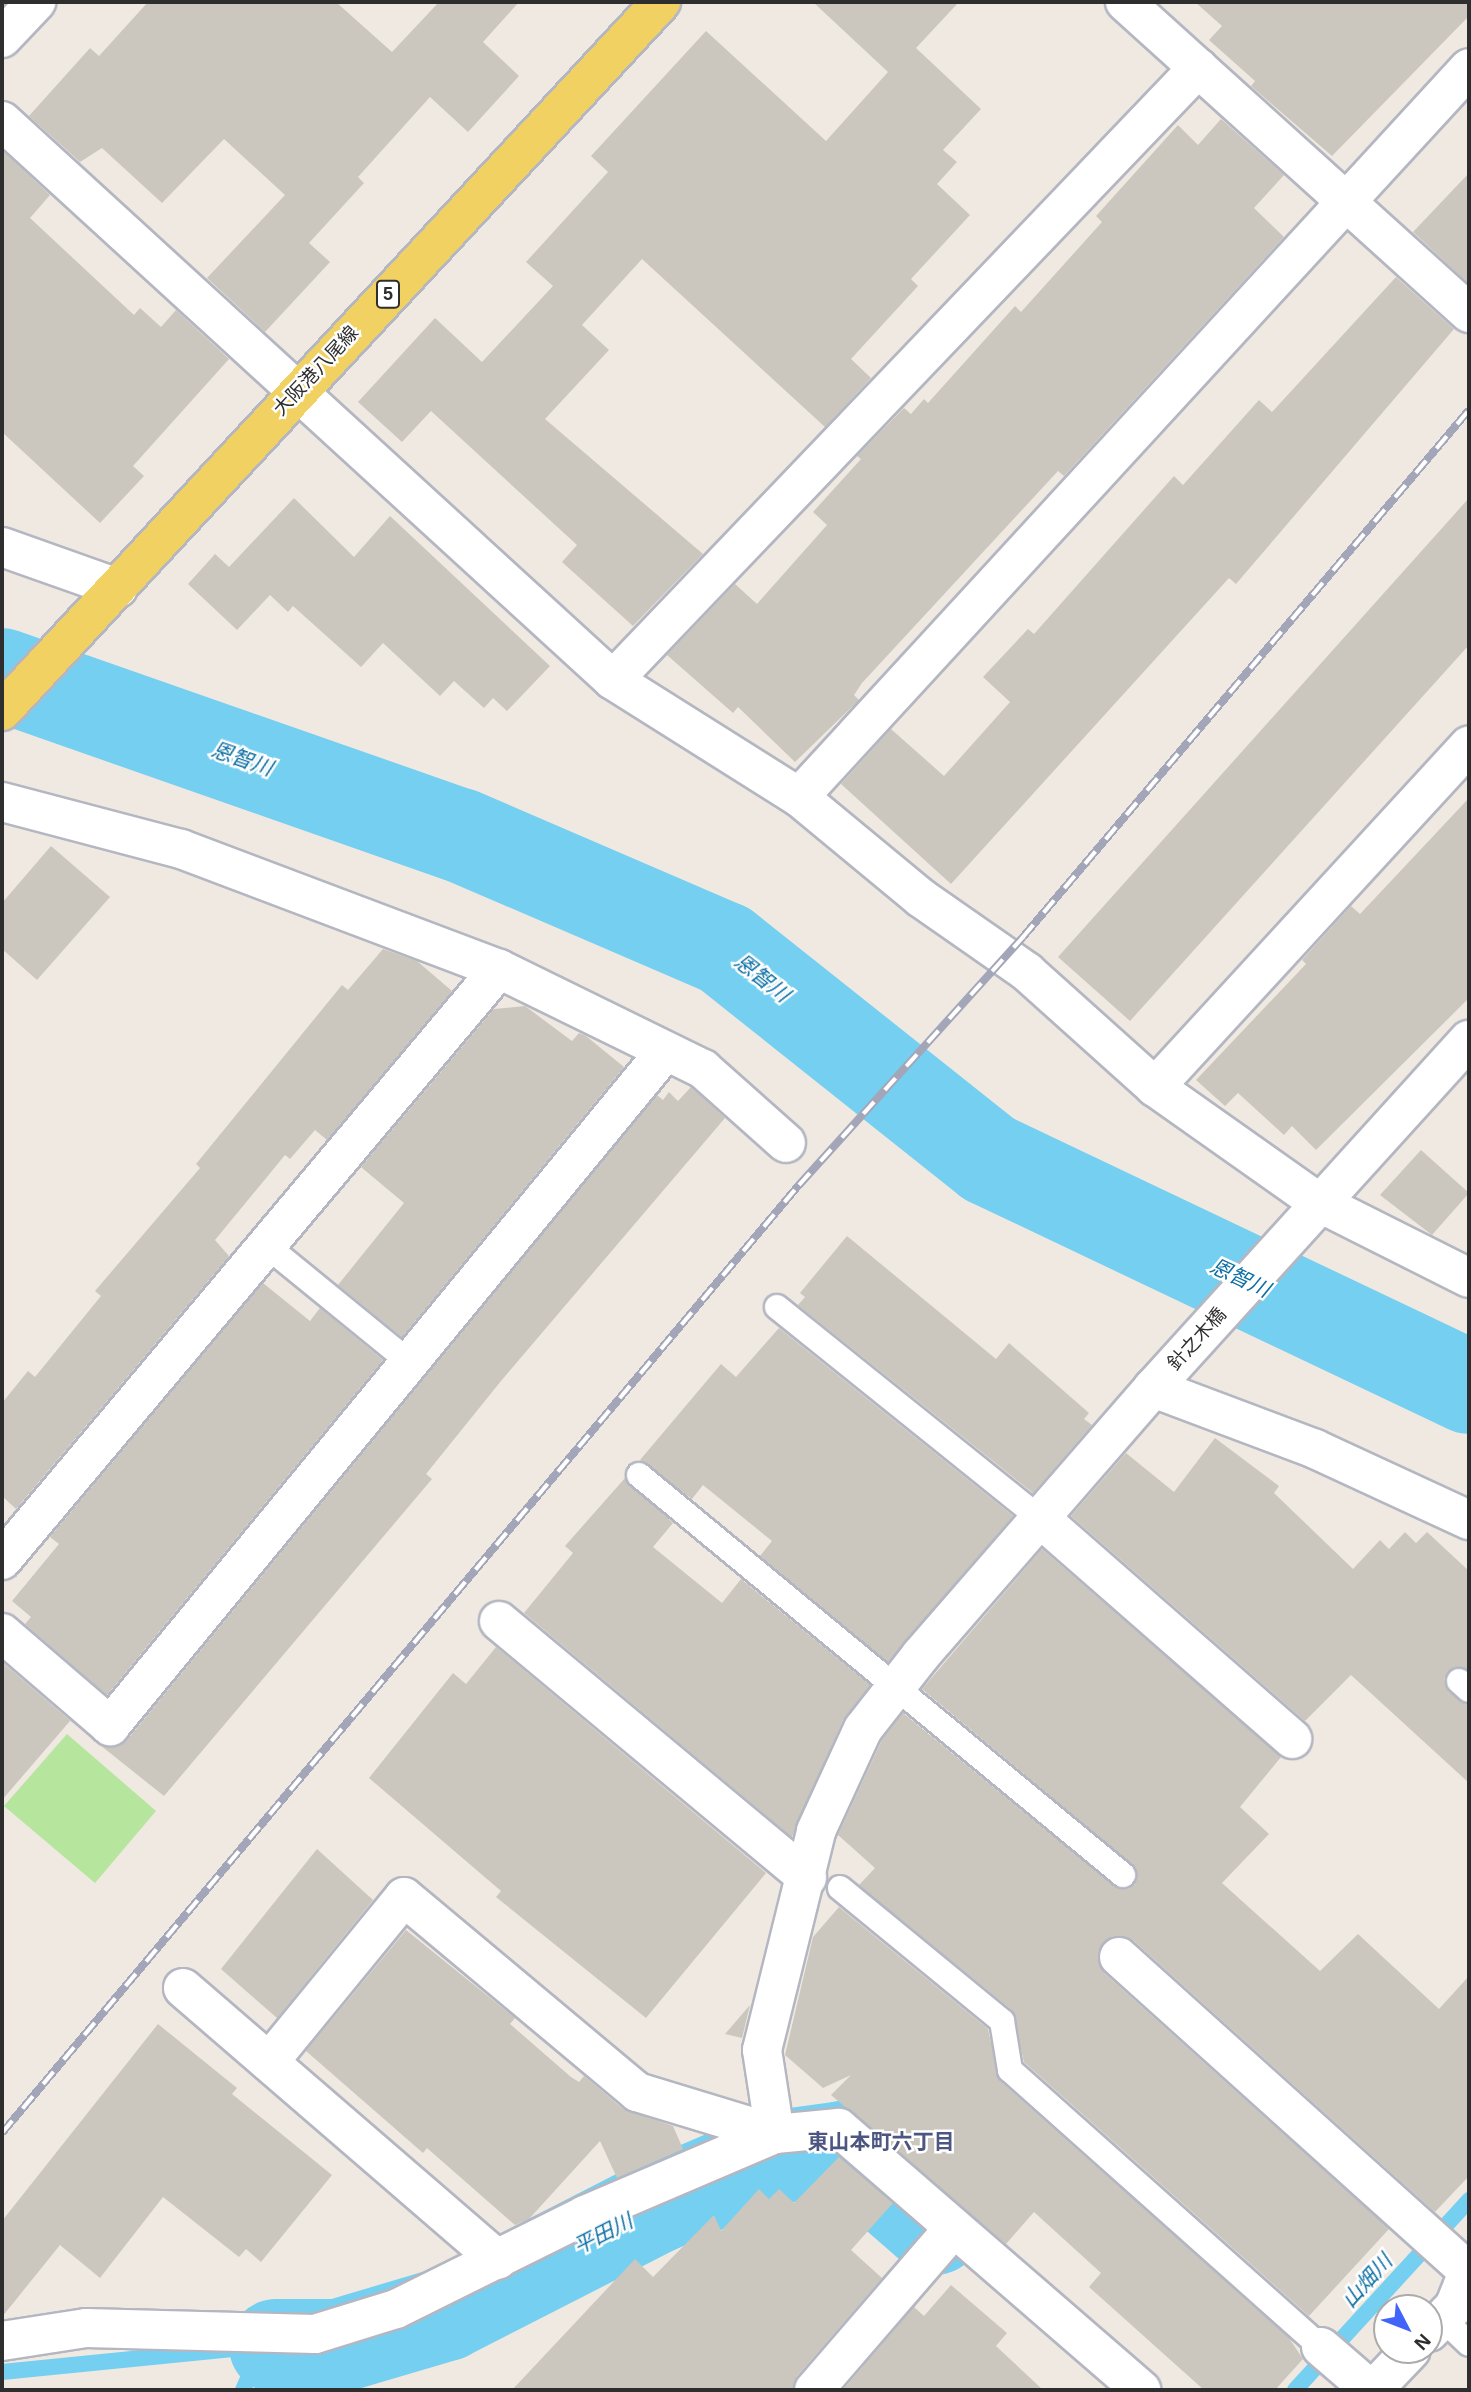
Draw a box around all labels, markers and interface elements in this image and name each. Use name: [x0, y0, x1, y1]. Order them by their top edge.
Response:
road number: 5: [376, 280, 400, 308]
street label: 大阪港八尾線: [269, 322, 363, 420]
water label: 恩智川: [208, 737, 276, 781]
water label: 恩智川: [729, 949, 795, 1007]
water label: 恩智川: [1206, 1253, 1274, 1303]
street label: 針之木橋: [1163, 1303, 1231, 1375]
district label: 東山本町六丁目: [808, 2129, 954, 2155]
water label: 平田川: [569, 2208, 637, 2260]
water label: 山畑川: [1337, 2249, 1397, 2313]
north arrow: [1373, 2294, 1443, 2364]
text: N: [1410, 2330, 1435, 2354]

